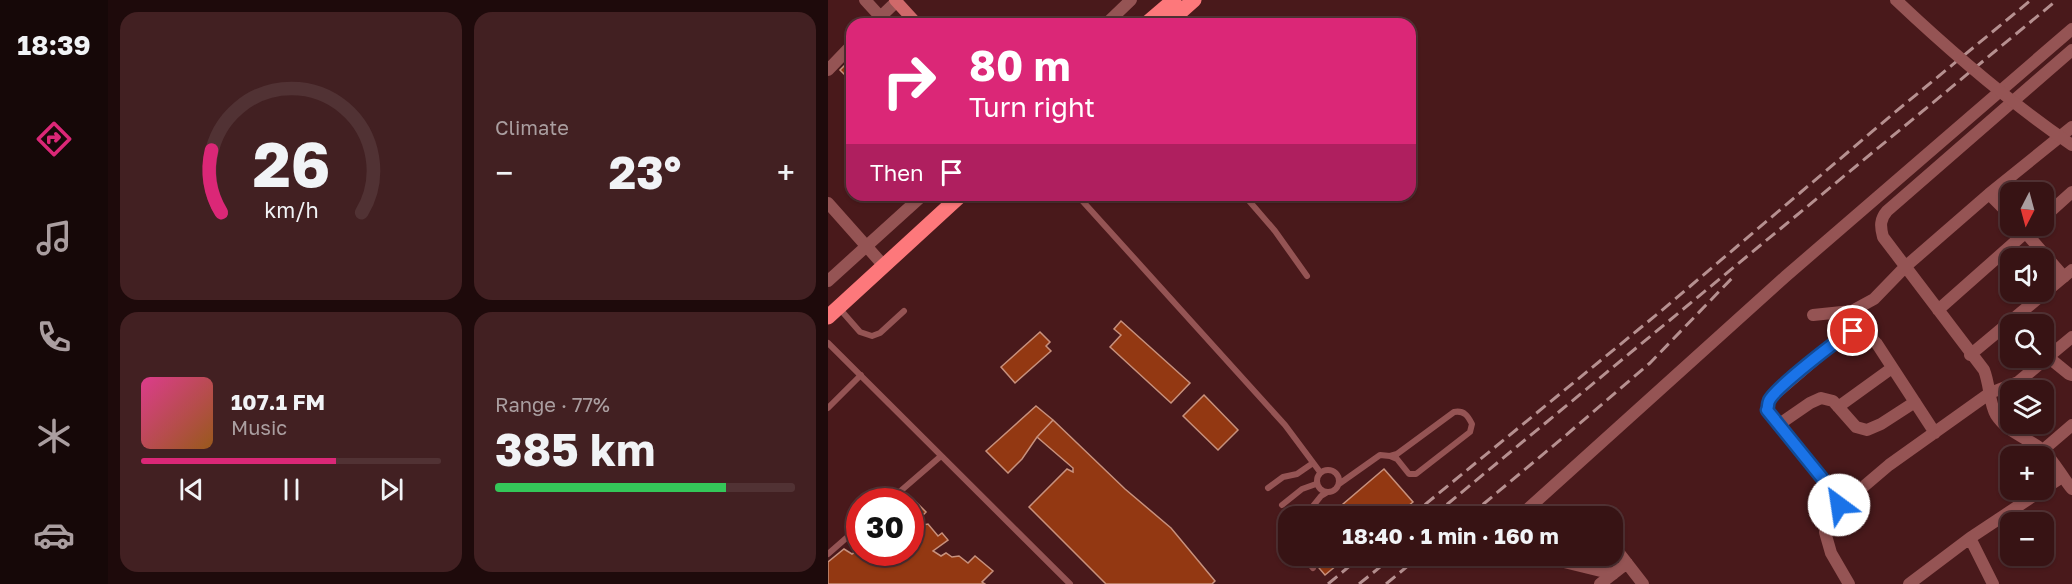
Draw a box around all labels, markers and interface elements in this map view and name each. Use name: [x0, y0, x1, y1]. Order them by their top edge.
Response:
text: 18:39: [17, 29, 91, 61]
text: 80 m: [969, 40, 1070, 90]
icon: right: [870, 42, 948, 120]
text: Turn right: [969, 91, 1095, 123]
text: Climate: [495, 115, 569, 139]
icon: directions: [33, 118, 75, 160]
text: 26: [252, 126, 330, 201]
text: 23°: [609, 145, 681, 199]
text: −: [495, 153, 513, 192]
text: +: [777, 153, 795, 192]
icon: arrive: [935, 156, 968, 189]
text: Then: [870, 159, 923, 186]
north arrow: [2000, 182, 2054, 236]
map controls: [2000, 182, 2054, 566]
text: km/h: [264, 197, 318, 223]
icon: music: [33, 217, 75, 259]
button: sound: [2000, 248, 2054, 302]
pin: [1827, 305, 1878, 356]
icon: arrive: [1836, 314, 1869, 347]
button: search: [2000, 314, 2054, 368]
icon: phone: [33, 316, 75, 358]
button: layers: [2000, 380, 2054, 434]
text: 107.1 FM: [231, 388, 325, 415]
text: Range · 77%: [495, 392, 610, 416]
icon: climate: [33, 415, 75, 457]
text: Music: [231, 415, 287, 439]
text: 385 km: [495, 422, 655, 476]
button: +: [2000, 446, 2054, 500]
icon: previous: [175, 473, 208, 506]
icon: pause: [275, 473, 308, 506]
icon: next: [375, 473, 408, 506]
position arrow: [1807, 473, 1871, 537]
speed limit sign: 30: [846, 488, 924, 566]
button: −: [2000, 512, 2054, 566]
icon: car: [33, 514, 75, 556]
text: 18:40 · 1 min · 160 m: [1342, 522, 1559, 549]

